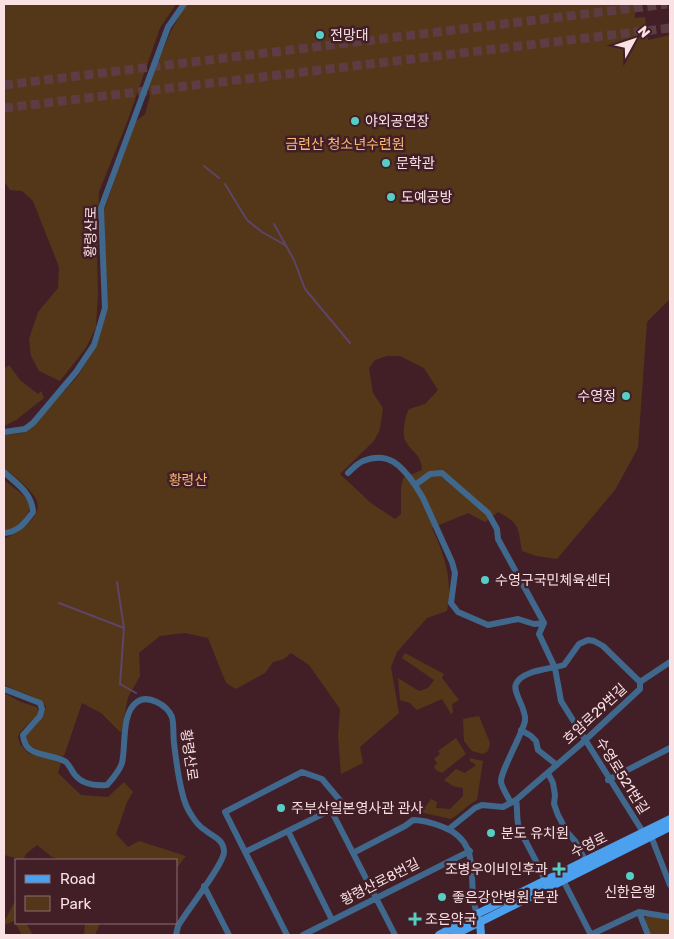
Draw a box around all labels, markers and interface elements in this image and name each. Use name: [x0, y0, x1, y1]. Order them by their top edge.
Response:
north arrow: [609, 15, 659, 65]
text: N: [634, 23, 653, 41]
place label: 전망대: [330, 27, 369, 44]
marker: 전망대: [314, 29, 326, 41]
place label: 야외공연장: [365, 113, 430, 130]
marker: 야외공연장: [349, 115, 361, 127]
park label: 금련산 청소년수련원: [285, 136, 405, 153]
place label: 문학관: [396, 155, 435, 172]
marker: 문학관: [380, 157, 392, 169]
place label: 도예공방: [401, 189, 453, 206]
marker: 도예공방: [385, 191, 397, 203]
street label: 황령산로: [82, 206, 100, 258]
place label: 수영정: [577, 388, 616, 405]
marker: 수영정: [620, 390, 632, 402]
park label: 황령산: [169, 472, 207, 489]
place label: 수영구국민체육센터: [495, 572, 611, 589]
marker: 수영구국민체육센터: [479, 574, 491, 586]
street label: 호암로29번길: [560, 680, 630, 748]
street label: 황령산로: [177, 728, 201, 782]
street label: 수영로521번길: [592, 735, 652, 817]
place label: 주부산일본영사관 관사: [291, 800, 423, 817]
marker: 주부산일본영사관 관사: [275, 802, 287, 814]
place label: 분도 유치원: [501, 825, 569, 842]
marker: 분도 유치원: [485, 827, 497, 839]
street label: 수영로: [568, 829, 610, 861]
street label: 황령산로8번길: [338, 855, 422, 909]
legend: [15, 859, 178, 924]
place label: 조병우이비인후과: [445, 861, 548, 878]
marker: 조병우이비인후과: [552, 862, 566, 876]
text: Road: [60, 870, 96, 888]
marker: 신한은행: [624, 870, 636, 882]
place label: 신한은행: [604, 884, 656, 901]
place label: 좋은강안병원 본관: [452, 889, 559, 906]
marker: 좋은강안병원 본관: [436, 891, 448, 903]
text: Park: [60, 895, 91, 913]
place label: 조은약국: [425, 911, 477, 928]
marker: 조은약국: [409, 913, 421, 925]

